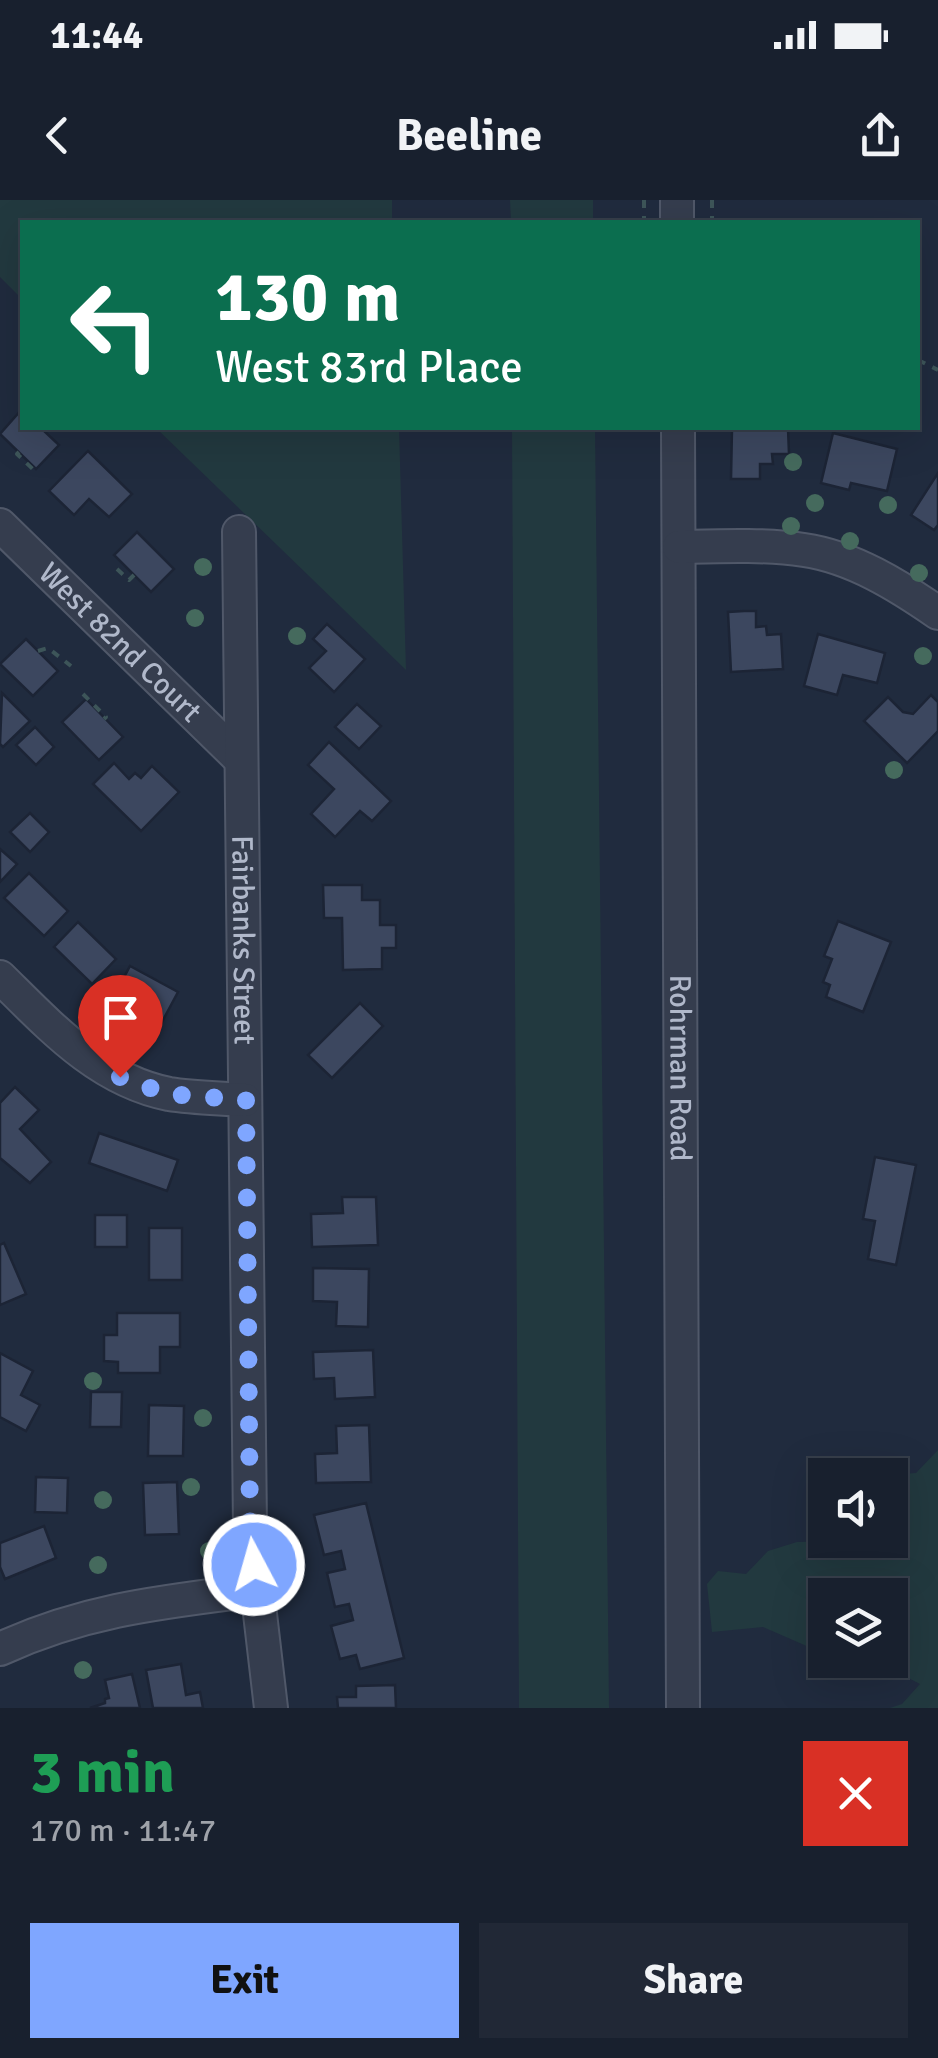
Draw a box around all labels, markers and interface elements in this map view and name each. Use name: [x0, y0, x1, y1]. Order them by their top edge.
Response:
text: 11:44: [50, 12, 143, 59]
icon: back: [30, 108, 85, 163]
text: Beeline: [396, 108, 542, 163]
icon: share: [853, 108, 908, 163]
text: 130 m: [215, 254, 400, 340]
icon: left: [50, 260, 180, 390]
text: West 83rd Place: [215, 340, 523, 395]
street label: West 82nd Court: [31, 555, 209, 730]
street label: Fairbanks Street: [224, 835, 263, 1045]
street label: Rohrman Road: [662, 974, 699, 1162]
pin: [78, 975, 163, 1078]
icon: arrive: [93, 990, 148, 1045]
map controls: [808, 1458, 908, 1678]
button: sound: [808, 1458, 908, 1558]
position arrow: [202, 1513, 306, 1617]
button: layers: [808, 1578, 908, 1678]
text: 3 min: [30, 1736, 175, 1810]
button: close: [803, 1741, 908, 1846]
text: 170 m · 11:47: [30, 1811, 216, 1850]
button: Exit: [30, 1923, 459, 2038]
button: Share: [479, 1923, 908, 2038]

